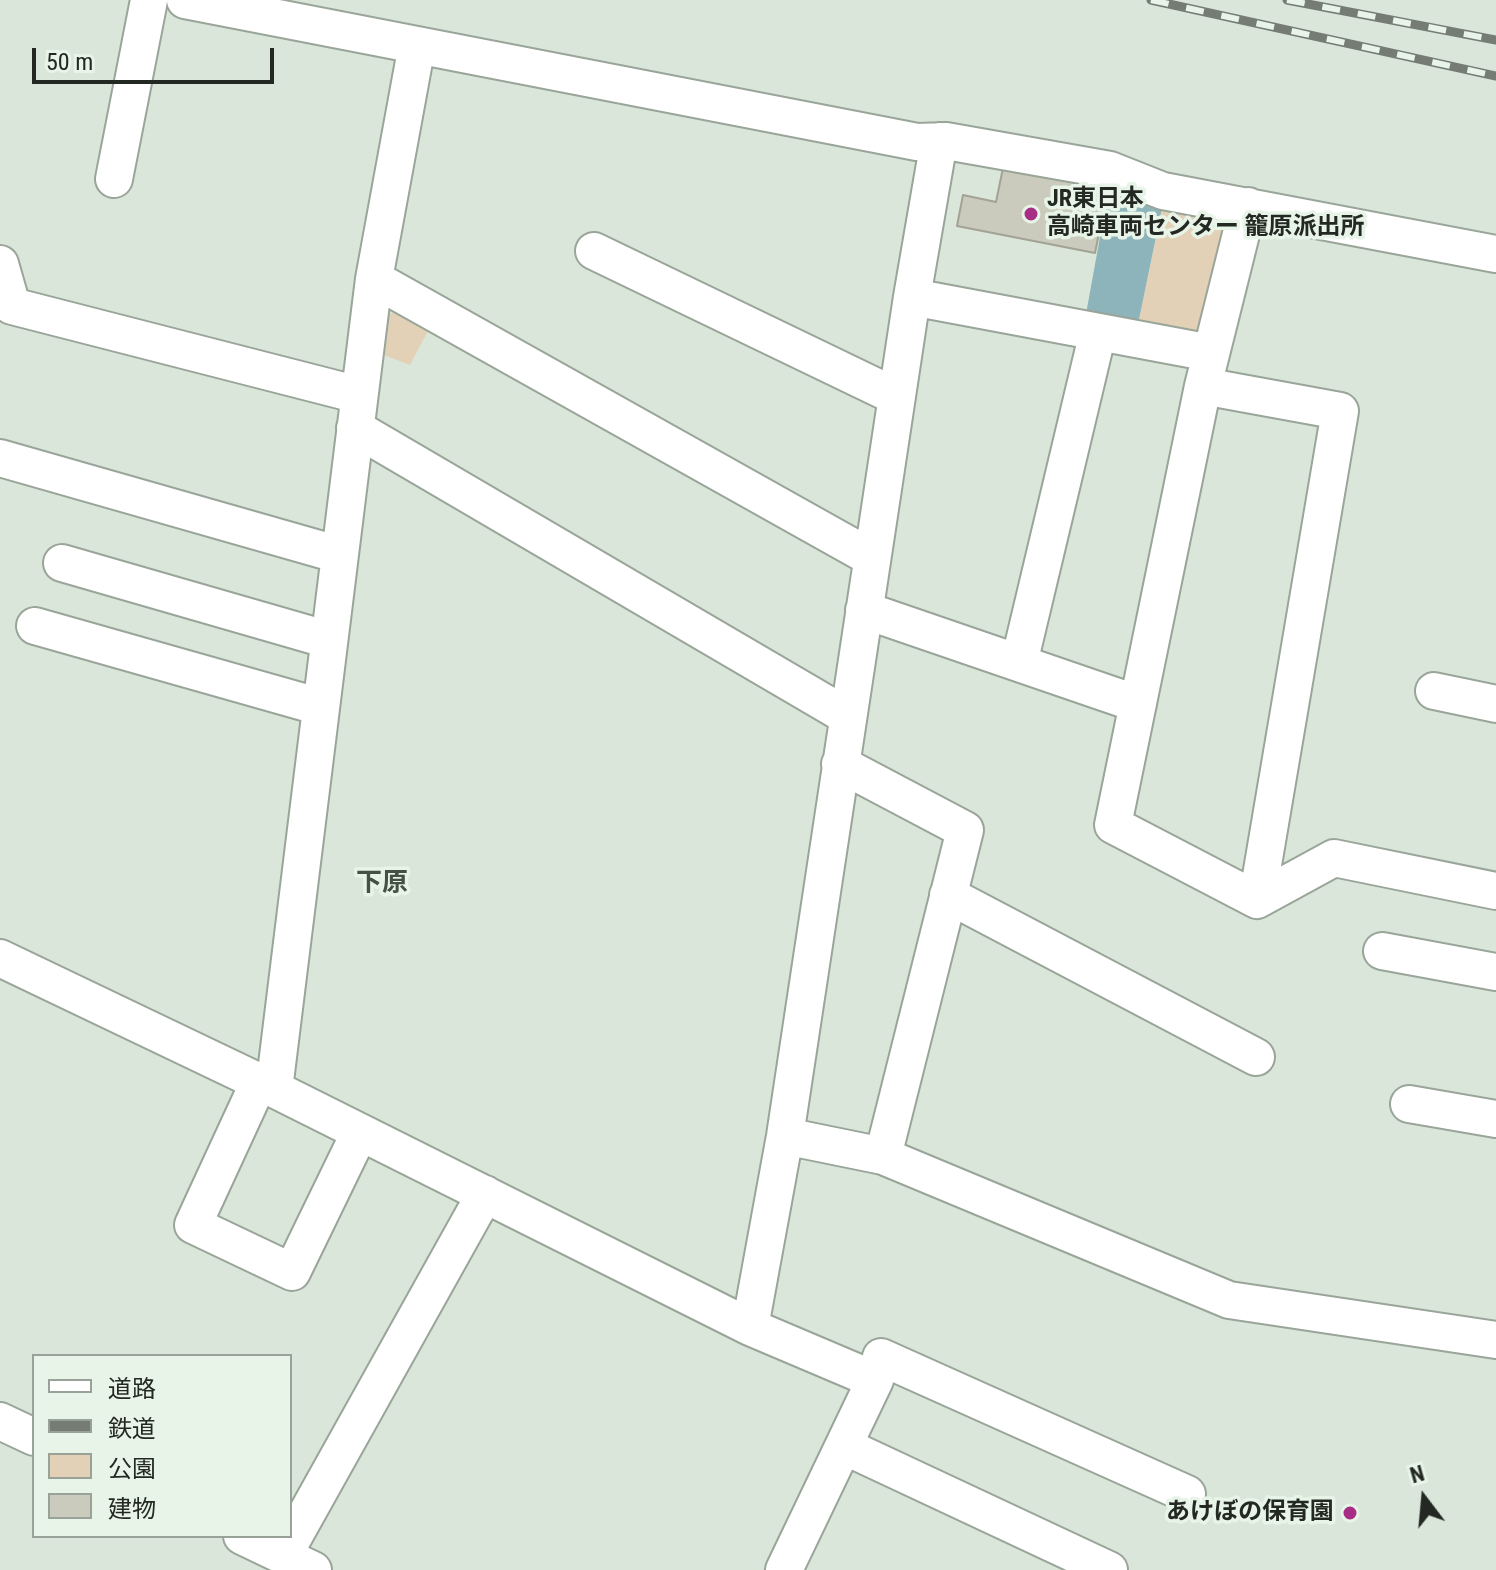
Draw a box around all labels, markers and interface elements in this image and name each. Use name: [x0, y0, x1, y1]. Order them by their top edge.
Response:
scale bar: [36, 32, 278, 82]
text: 50 m: [46, 48, 93, 76]
place label: JR東日本 高崎車両センター 籠原派出所: [1047, 186, 1365, 242]
marker: JR東日本 高崎車両センター 籠原派出所: [1022, 205, 1040, 223]
district label: 下原: [356, 868, 408, 900]
legend: [32, 1354, 292, 1538]
text: 道路: [108, 1375, 156, 1403]
text: 鉄道: [108, 1415, 156, 1443]
text: 公園: [108, 1455, 156, 1483]
north arrow: [1384, 1458, 1464, 1538]
text: N: [1407, 1461, 1427, 1488]
text: 建物: [108, 1495, 156, 1523]
place label: あけぼの保育園: [1166, 1499, 1334, 1527]
marker: あけぼの保育園: [1341, 1504, 1359, 1522]

